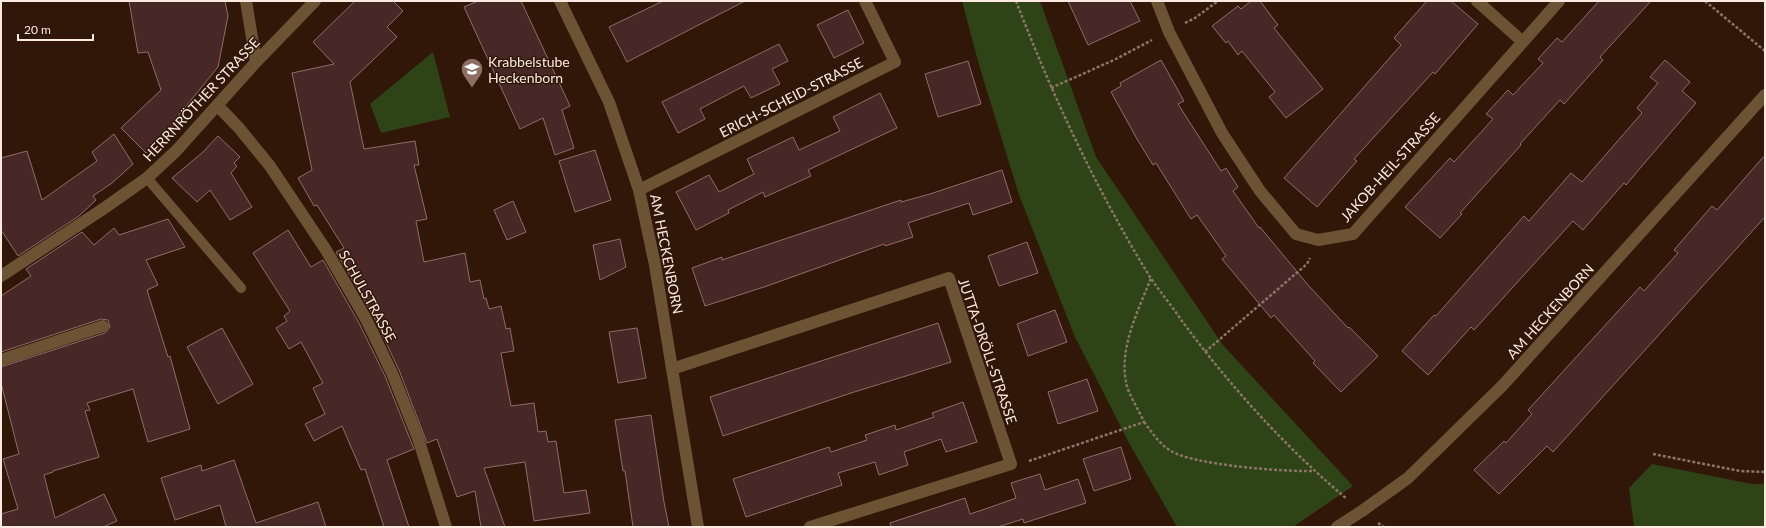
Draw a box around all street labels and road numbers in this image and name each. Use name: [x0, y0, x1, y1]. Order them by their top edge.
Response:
street label: HERRNRÖTHER STRASSE: [139, 34, 263, 164]
street label: ERICH-SCHEID-STRASSE: [716, 53, 866, 141]
street label: JAKOB-HEIL-STRASSE: [1337, 109, 1443, 225]
street label: AM HECKENBORN: [647, 193, 687, 315]
street label: SCHULSTRASSE: [336, 247, 400, 345]
street label: AM HECKENBORN: [1503, 260, 1597, 362]
street label: JUTTA-DRÖLL-STRASSE: [955, 276, 1021, 426]

